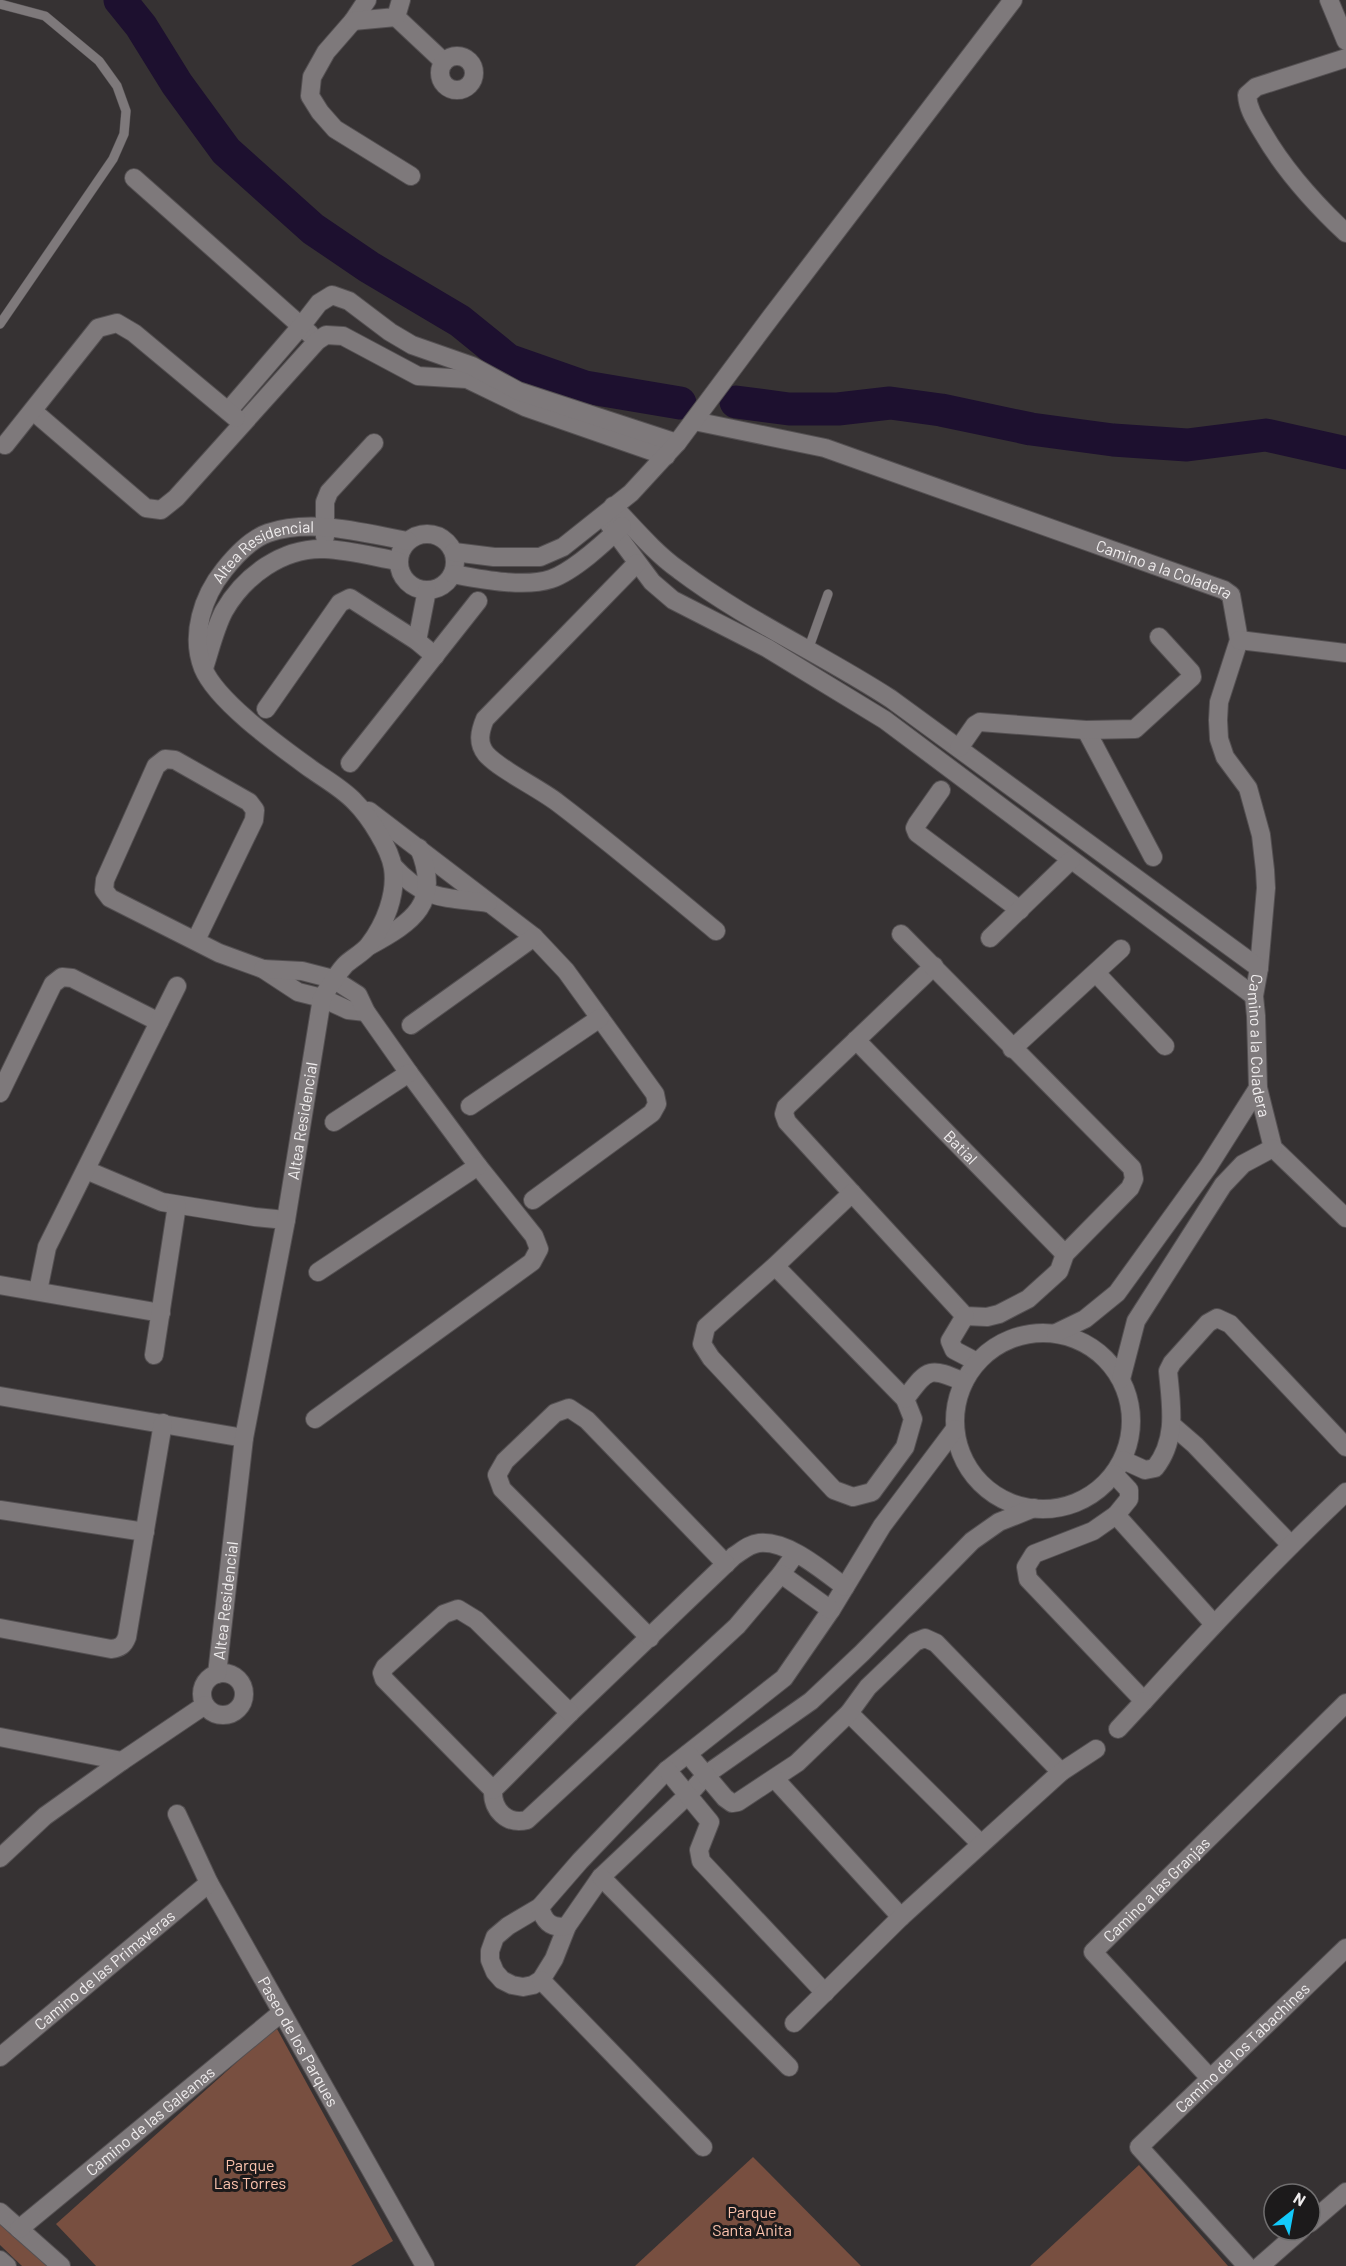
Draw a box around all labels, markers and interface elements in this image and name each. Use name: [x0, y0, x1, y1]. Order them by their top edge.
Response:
street label: Altea Residencial: [208, 517, 314, 586]
street label: Camino a la Coladera: [1094, 535, 1237, 602]
street label: Camino a la Coladera: [1245, 973, 1275, 1119]
street label: Altea Residencial: [283, 1061, 320, 1181]
street label: Batial: [940, 1126, 982, 1168]
street label: Altea Residencial: [209, 1540, 241, 1661]
street label: Camino a las Granjas: [1099, 1833, 1213, 1946]
street label: Camino de las Primaveras: [30, 1906, 178, 2034]
street label: Paseo de los Parques: [255, 1973, 343, 2110]
street label: Camino de los Tabachines: [1171, 1978, 1313, 2116]
street label: Camino de las Galeanas: [81, 2062, 218, 2179]
park label: Parque Las Torres: [214, 2155, 286, 2192]
north arrow: [1262, 2182, 1322, 2242]
text: N: [1291, 2188, 1309, 2210]
park label: Parque Santa Anita: [712, 2202, 792, 2239]

